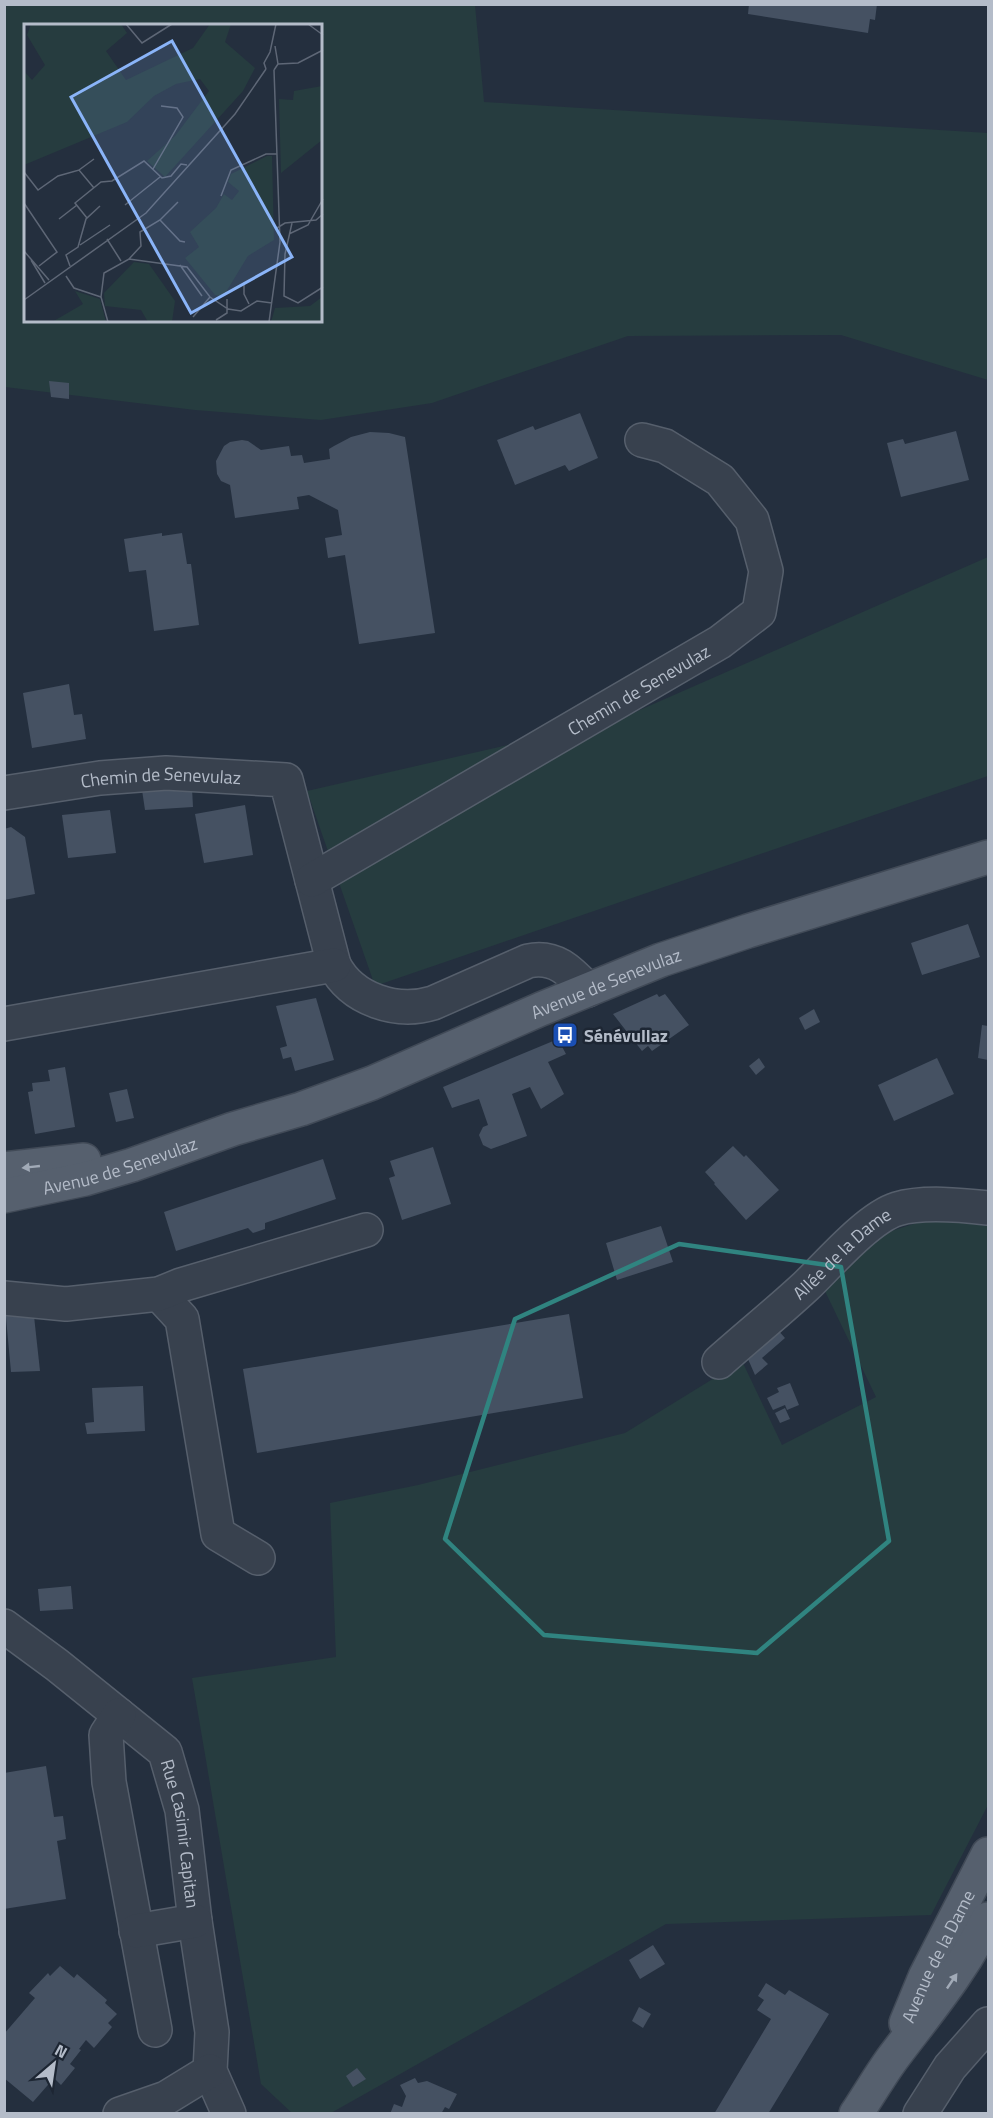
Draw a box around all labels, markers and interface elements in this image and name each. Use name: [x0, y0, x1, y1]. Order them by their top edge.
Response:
inset map: [24, 24, 322, 322]
street label: Chemin de Senevulaz: [562, 637, 715, 742]
street label: Chemin de Senevulaz: [79, 759, 242, 794]
street label: Avenue de Senevulaz: [526, 941, 685, 1025]
bus stop icon: Sénévullaz: [550, 1020, 580, 1050]
place label: Sénévullaz: [584, 1022, 668, 1049]
street label: Avenue de Senevulaz: [40, 1129, 201, 1201]
one-way arrow: [22, 1162, 41, 1171]
street label: Allée de la Dame: [786, 1200, 896, 1306]
street label: Rue Casimir Capitan: [154, 1756, 207, 1910]
street label: Avenue de la Dame: [894, 1885, 981, 2027]
one-way arrow: [946, 1973, 957, 1989]
north arrow: [24, 2034, 84, 2094]
text: N: [51, 2038, 72, 2064]

